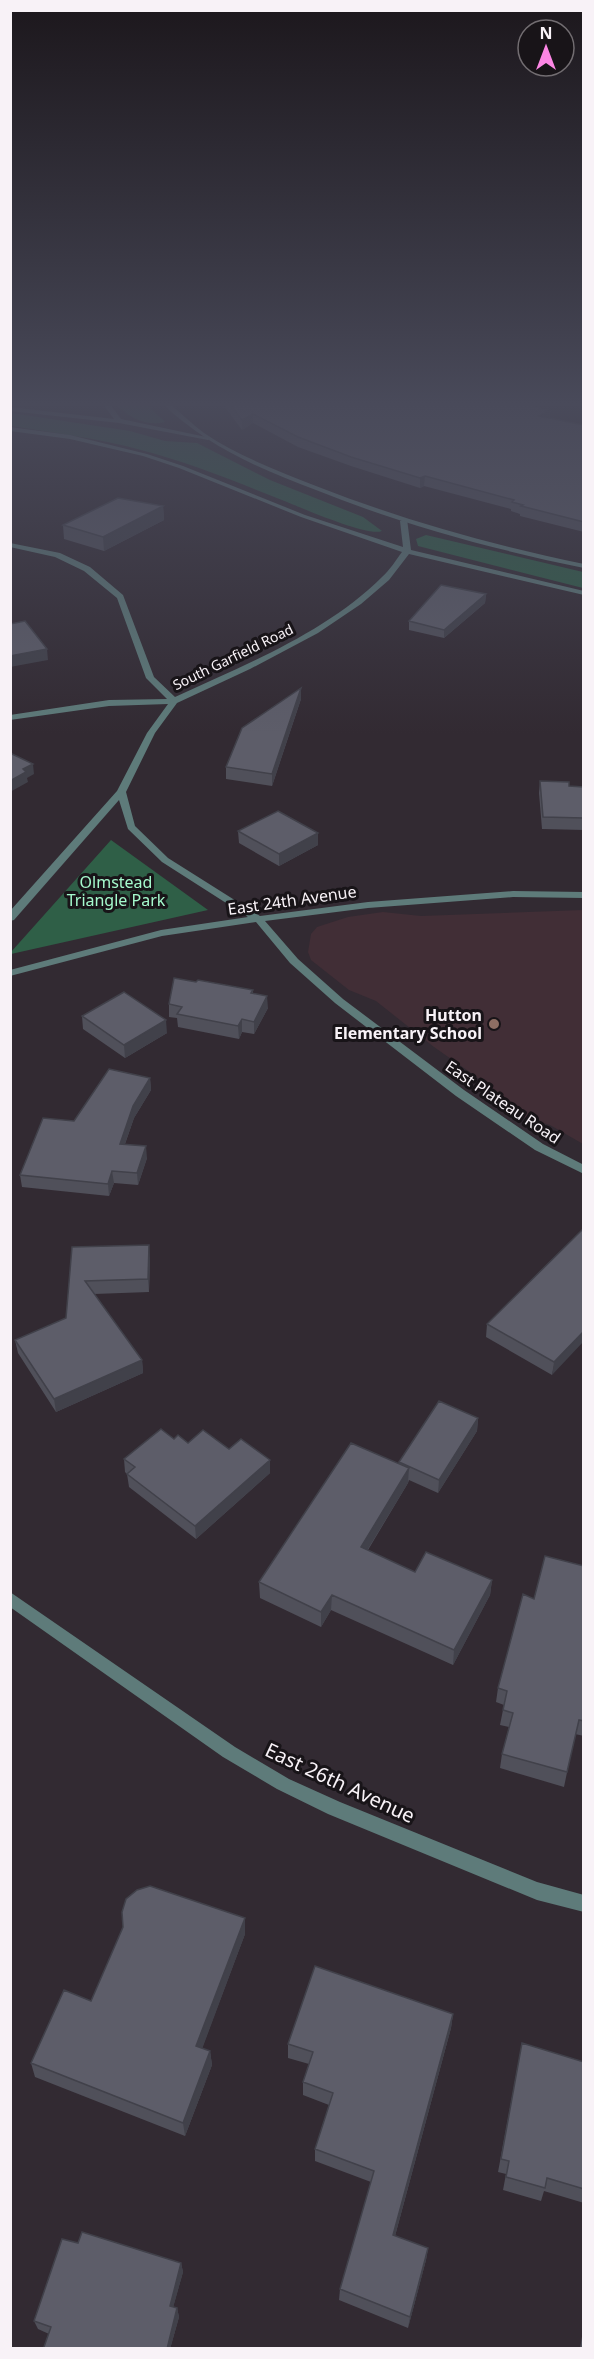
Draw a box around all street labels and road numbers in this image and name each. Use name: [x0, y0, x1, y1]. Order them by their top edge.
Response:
street label: South Garfield Road: [169, 619, 296, 694]
street label: East 24th Avenue: [226, 880, 358, 920]
street label: East Plateau Road: [441, 1055, 565, 1149]
street label: East 26th Avenue: [261, 1736, 419, 1829]

